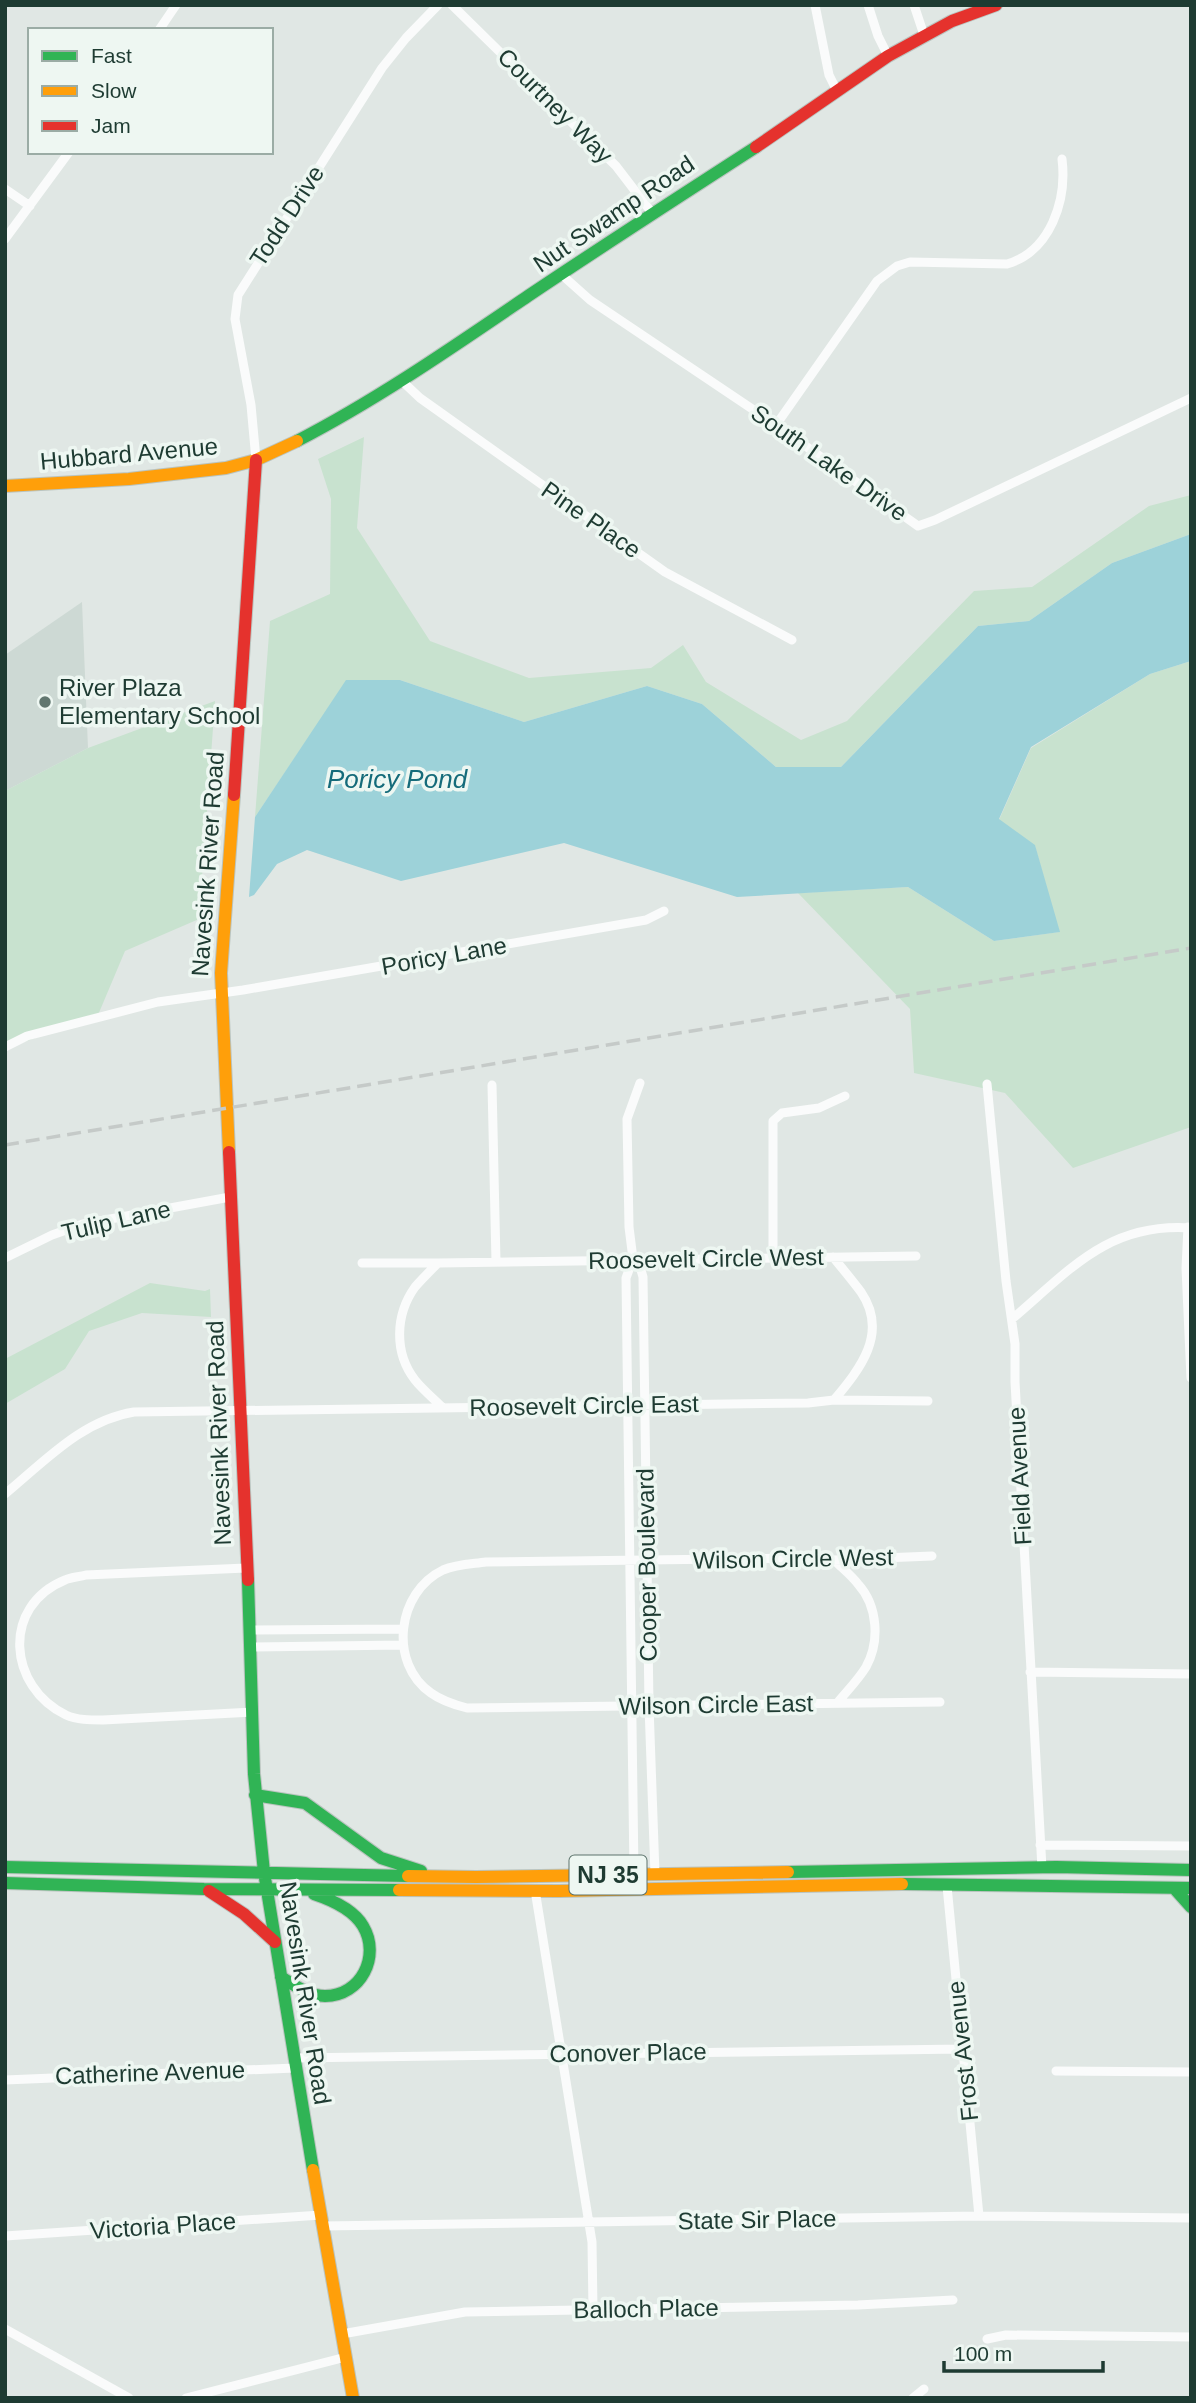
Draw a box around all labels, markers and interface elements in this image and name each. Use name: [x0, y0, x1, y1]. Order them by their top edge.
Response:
legend: [28, 28, 273, 154]
street label: Courtney Way: [492, 43, 618, 169]
text: Fast: [91, 44, 132, 67]
text: Slow: [91, 79, 137, 102]
text: Jam: [91, 114, 131, 137]
street label: Nut Swamp Road: [528, 150, 699, 277]
street label: Todd Drive: [244, 160, 329, 271]
street label: South Lake Drive: [746, 399, 912, 526]
street label: Hubbard Avenue: [39, 432, 219, 475]
street label: Pine Place: [537, 476, 646, 564]
place label: River Plaza Elementary School: [59, 674, 260, 729]
marker: River Plaza Elementary School: [37, 694, 53, 710]
street label: Navesink River Road: [186, 751, 229, 977]
water label: Poricy Pond: [327, 764, 469, 794]
street label: Poricy Lane: [379, 931, 509, 980]
street label: Tulip Lane: [59, 1195, 173, 1246]
street label: Roosevelt Circle West: [588, 1243, 824, 1274]
street label: Navesink River Road: [201, 1320, 236, 1546]
street label: Roosevelt Circle East: [469, 1390, 699, 1421]
street label: Field Avenue: [1002, 1406, 1037, 1546]
street label: Cooper Boulevard: [631, 1468, 662, 1662]
street label: Wilson Circle West: [692, 1543, 894, 1574]
street label: Wilson Circle East: [618, 1689, 814, 1720]
road number: NJ 35: [570, 1856, 646, 1894]
street label: Navesink River Road: [275, 1879, 336, 2106]
street label: Frost Avenue: [942, 1980, 983, 2123]
street label: Conover Place: [549, 2038, 707, 2067]
street label: Catherine Avenue: [54, 2056, 246, 2089]
street label: State Sir Place: [677, 2205, 837, 2234]
street label: Victoria Place: [89, 2207, 237, 2244]
street label: Balloch Place: [573, 2294, 719, 2323]
scale bar: [944, 2330, 1103, 2374]
text: 100 m: [954, 2342, 1012, 2365]

